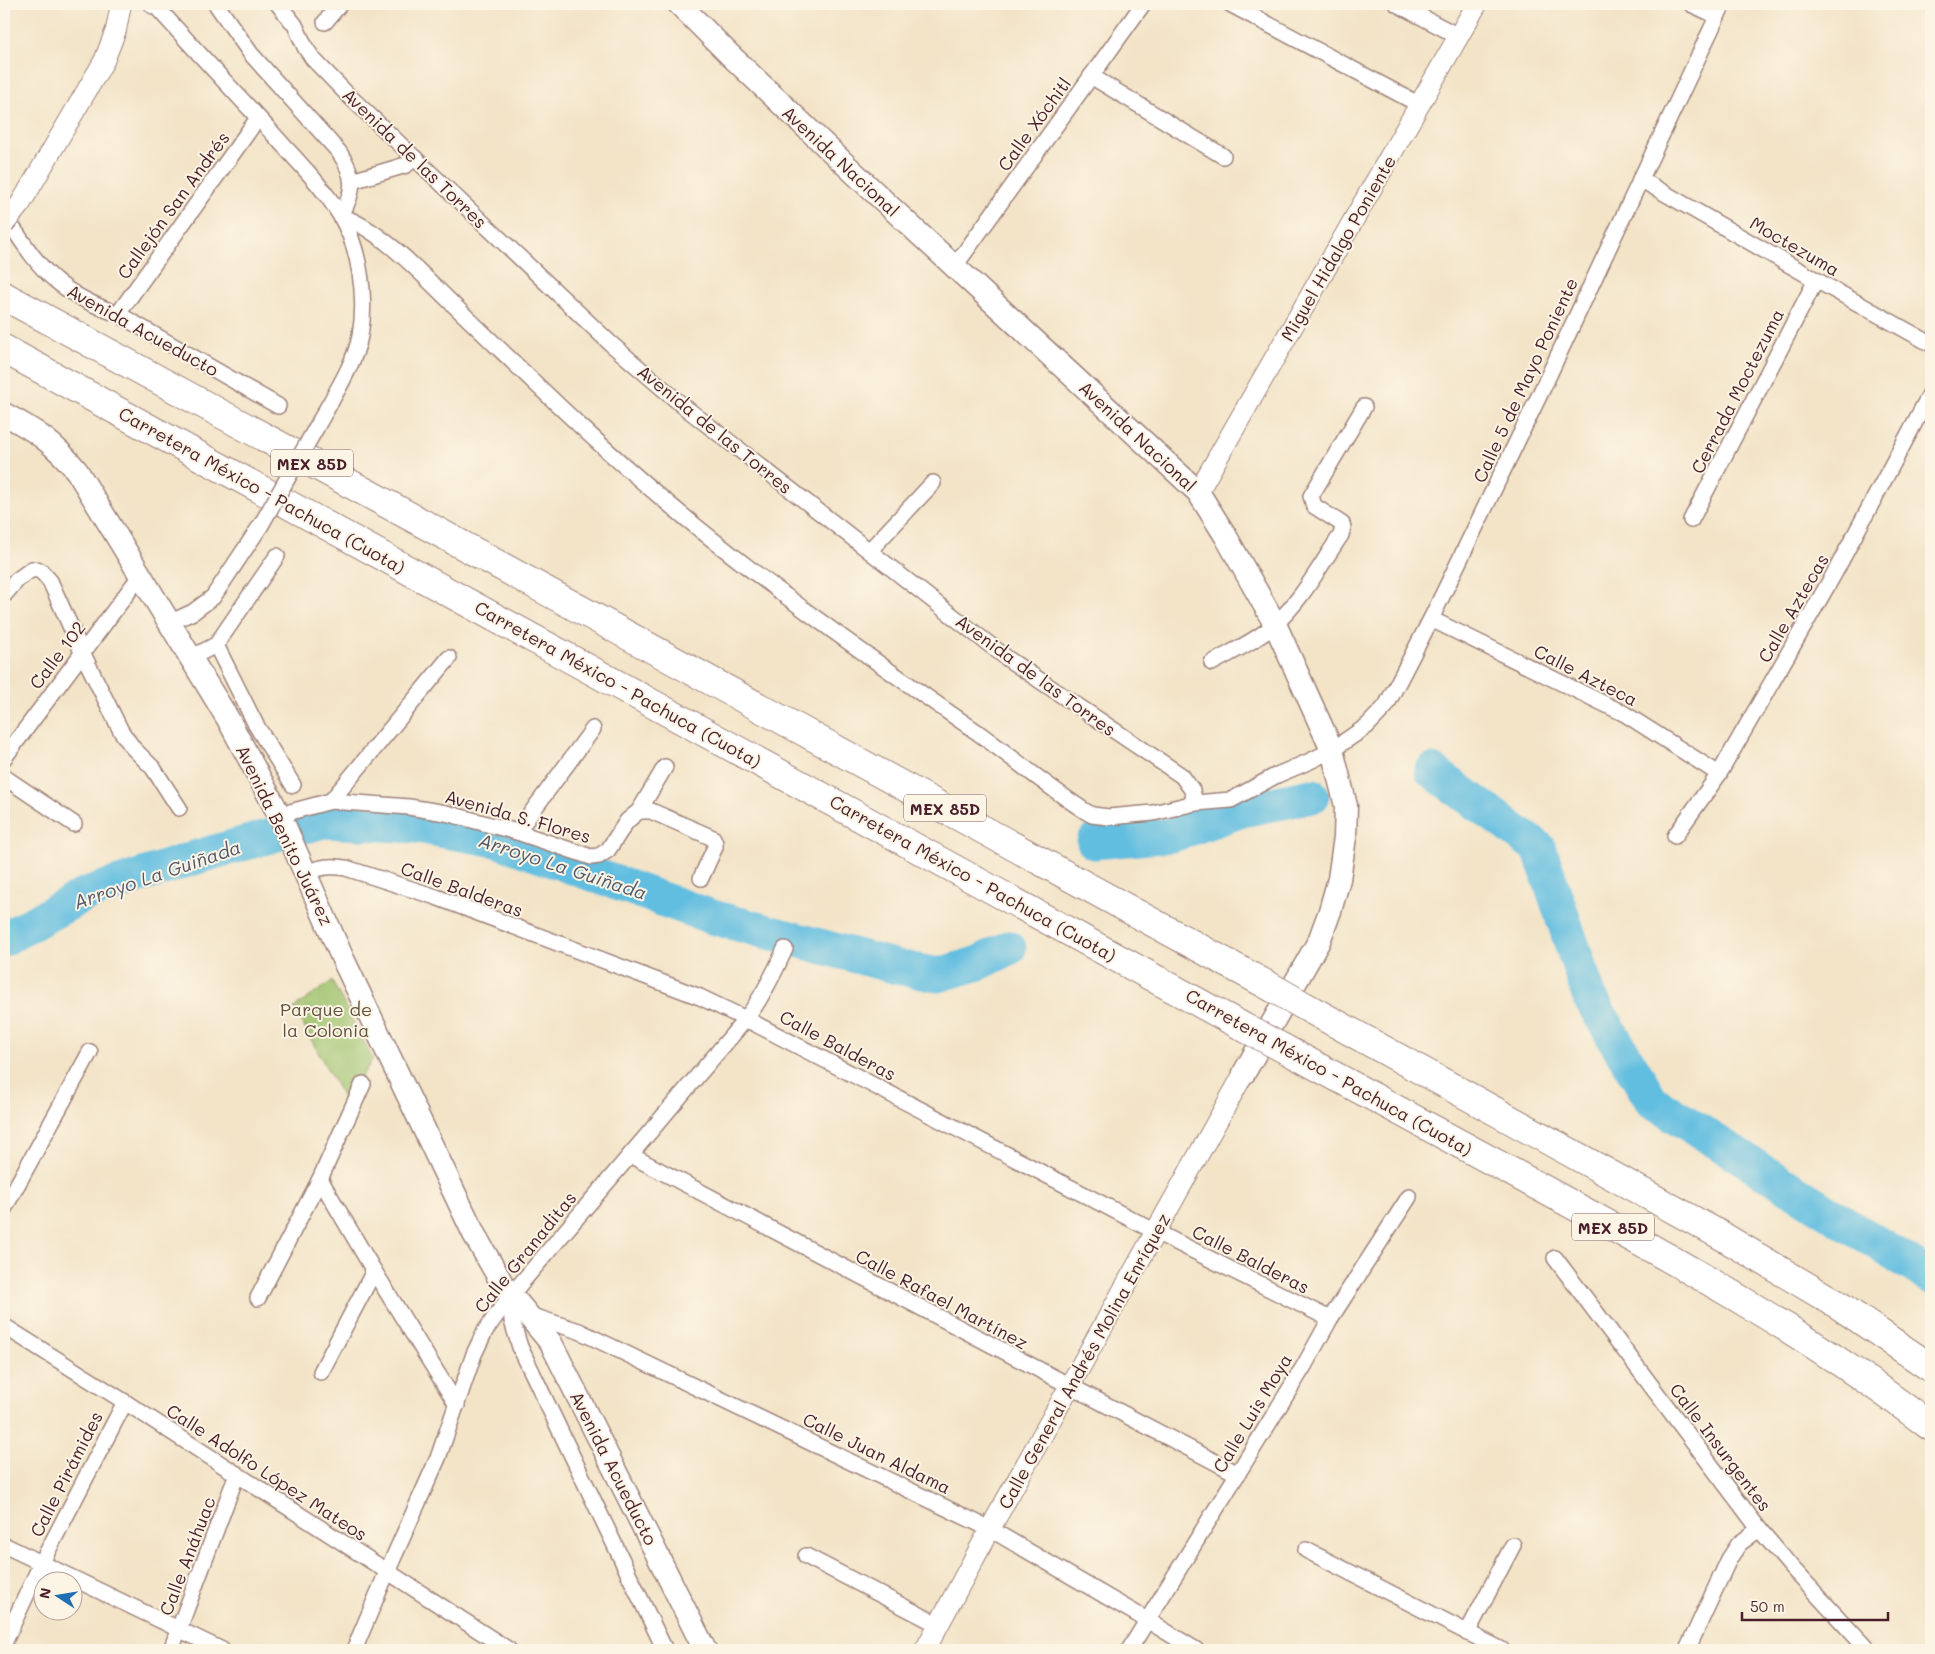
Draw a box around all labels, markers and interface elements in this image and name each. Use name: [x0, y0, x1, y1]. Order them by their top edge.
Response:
street label: Calle Xóchitl: [992, 72, 1076, 176]
street label: Avenida de las Torres: [337, 83, 493, 233]
street label: Avenida Nacional: [777, 100, 905, 222]
street label: Callejón San Andrés: [111, 126, 235, 284]
street label: Miguel Hidalgo Poniente: [1275, 151, 1401, 345]
street label: Moctezuma: [1746, 211, 1844, 281]
street label: Calle 5 de Mayo Poniente: [1467, 274, 1583, 486]
street label: Avenida Acueducto: [63, 278, 223, 382]
street label: Cerrada Moctezuma: [1685, 305, 1789, 477]
street label: Avenida de las Torres: [633, 359, 797, 499]
street label: Avenida Nacional: [1074, 375, 1202, 497]
street label: Carretera México - Pachuca (Cuota): [115, 401, 409, 579]
road number: MEX 85D: [271, 449, 353, 476]
street label: Calle Aztecas: [1752, 549, 1834, 667]
street label: Carretera México - Pachuca (Cuota): [471, 595, 765, 773]
street label: Avenida de las Torres: [951, 609, 1121, 741]
street label: Calle 102: [24, 616, 90, 694]
street label: Calle Azteca: [1530, 639, 1642, 711]
street label: Avenida Benito Juárez: [231, 741, 339, 929]
street label: Avenida S. Flores: [442, 784, 594, 848]
street label: Carretera México - Pachuca (Cuota): [826, 789, 1120, 967]
road number: MEX 85D: [904, 794, 986, 821]
water label: Arroyo La Guiñada: [476, 827, 650, 905]
water label: Arroyo La Guiñada: [70, 834, 244, 914]
street label: Calle Balderas: [398, 856, 526, 922]
street label: Carretera México - Pachuca (Cuota): [1182, 983, 1476, 1161]
park label: Parque de la Colonia: [280, 997, 372, 1042]
street label: Calle Balderas: [776, 1004, 900, 1086]
street label: Calle Granaditas: [469, 1186, 581, 1318]
street label: Calle General Andrés Molina Enríquez: [992, 1209, 1176, 1513]
road number: MEX 85D: [1572, 1214, 1654, 1240]
street label: Calle Balderas: [1188, 1219, 1314, 1299]
street label: Calle Rafael Martínez: [852, 1243, 1032, 1355]
street label: Calle Luis Moya: [1207, 1349, 1297, 1477]
street label: Calle Insurgentes: [1665, 1378, 1777, 1516]
street label: Avenida Acueducto: [565, 1387, 663, 1549]
street label: Calle Adolfo López Mateos: [162, 1398, 372, 1546]
street label: Calle Pirámides: [24, 1407, 108, 1541]
street label: Calle Juan Aldama: [799, 1407, 955, 1499]
street label: Calle Anáhuac: [153, 1493, 221, 1619]
north arrow: [32, 1572, 82, 1622]
text: N: [34, 1586, 55, 1600]
scale bar: [1742, 1589, 1889, 1621]
text: 50 m: [1750, 1596, 1785, 1616]

